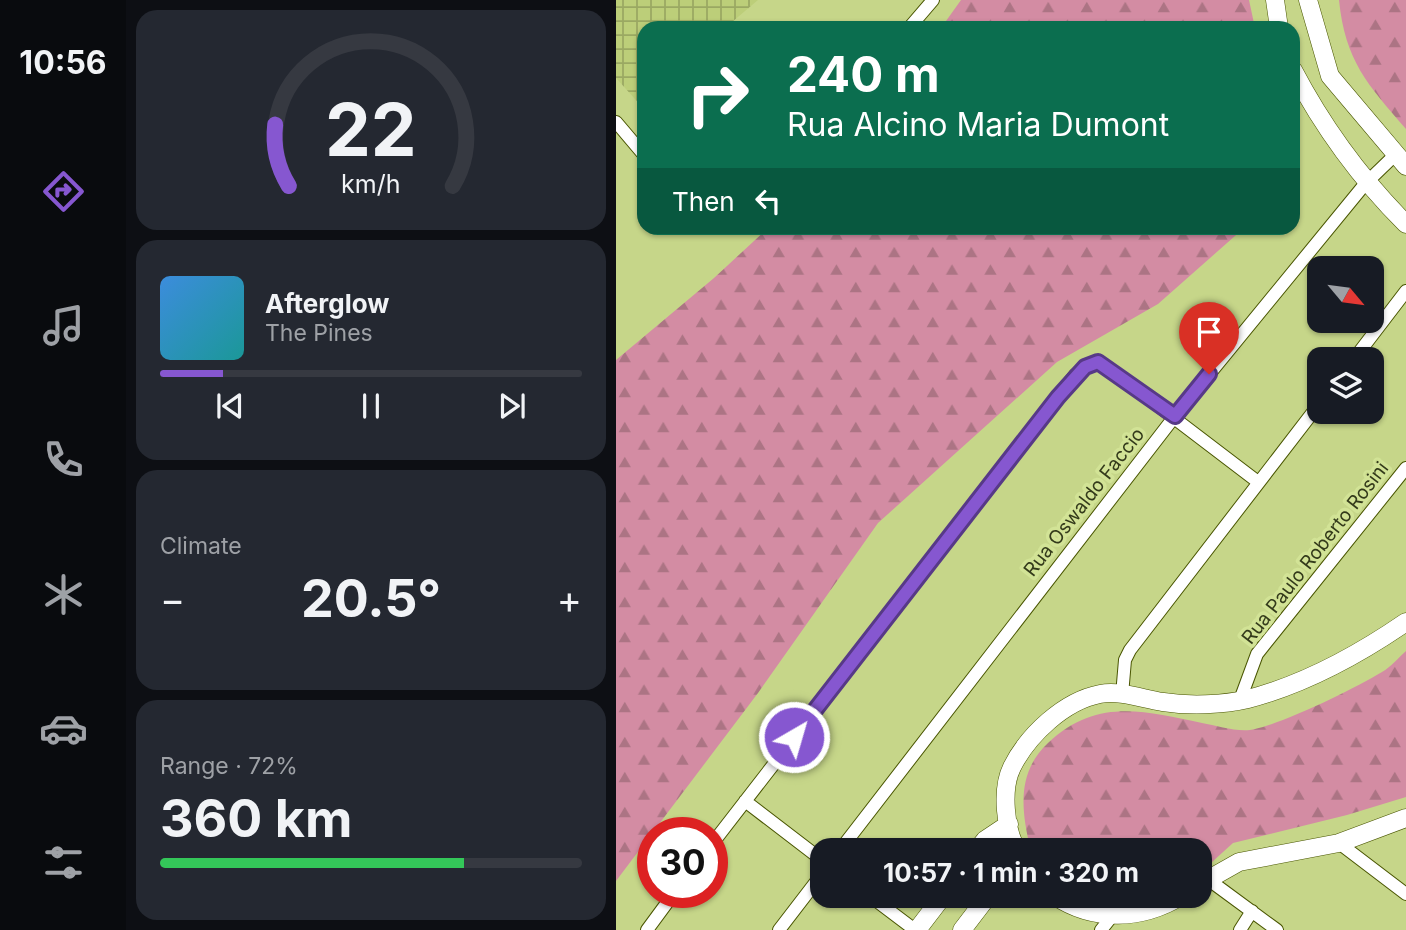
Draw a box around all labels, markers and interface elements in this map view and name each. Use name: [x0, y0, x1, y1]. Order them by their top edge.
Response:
text: 10:56: [19, 43, 107, 82]
text: 240 m: [787, 45, 940, 104]
icon: right: [672, 49, 763, 140]
text: 22: [325, 85, 417, 174]
text: Rua Alcino Maria Dumont: [787, 105, 1169, 144]
icon: directions: [39, 167, 88, 216]
text: km/h: [341, 169, 401, 199]
icon: left: [749, 182, 787, 220]
text: Then: [672, 186, 735, 217]
north arrow: [1307, 256, 1384, 332]
map controls: [1307, 256, 1384, 424]
text: Afterglow: [265, 288, 389, 319]
icon: music: [39, 301, 88, 350]
pin: [1179, 302, 1239, 374]
icon: arrive: [1190, 313, 1228, 351]
text: The Pines: [265, 319, 373, 347]
button: layers: [1307, 347, 1384, 424]
icon: previous: [211, 387, 249, 425]
icon: pause: [352, 387, 390, 425]
icon: next: [493, 387, 531, 425]
street label: Rua Oswaldo Faccio: [1019, 423, 1149, 581]
icon: phone: [39, 435, 88, 484]
street label: Rua Paulo Roberto Rosini: [1237, 457, 1393, 649]
text: Climate: [160, 532, 242, 560]
text: 20.5°: [301, 567, 441, 630]
icon: climate: [39, 570, 88, 619]
text: −: [160, 576, 185, 622]
text: +: [557, 576, 582, 622]
position arrow: [757, 700, 831, 774]
icon: car: [39, 704, 88, 753]
text: Range · 72%: [160, 752, 298, 780]
text: 360 km: [160, 787, 352, 850]
speed limit sign: 30: [637, 817, 728, 908]
icon: filters: [39, 838, 88, 887]
text: 10:57 · 1 min · 320 m: [883, 857, 1139, 888]

